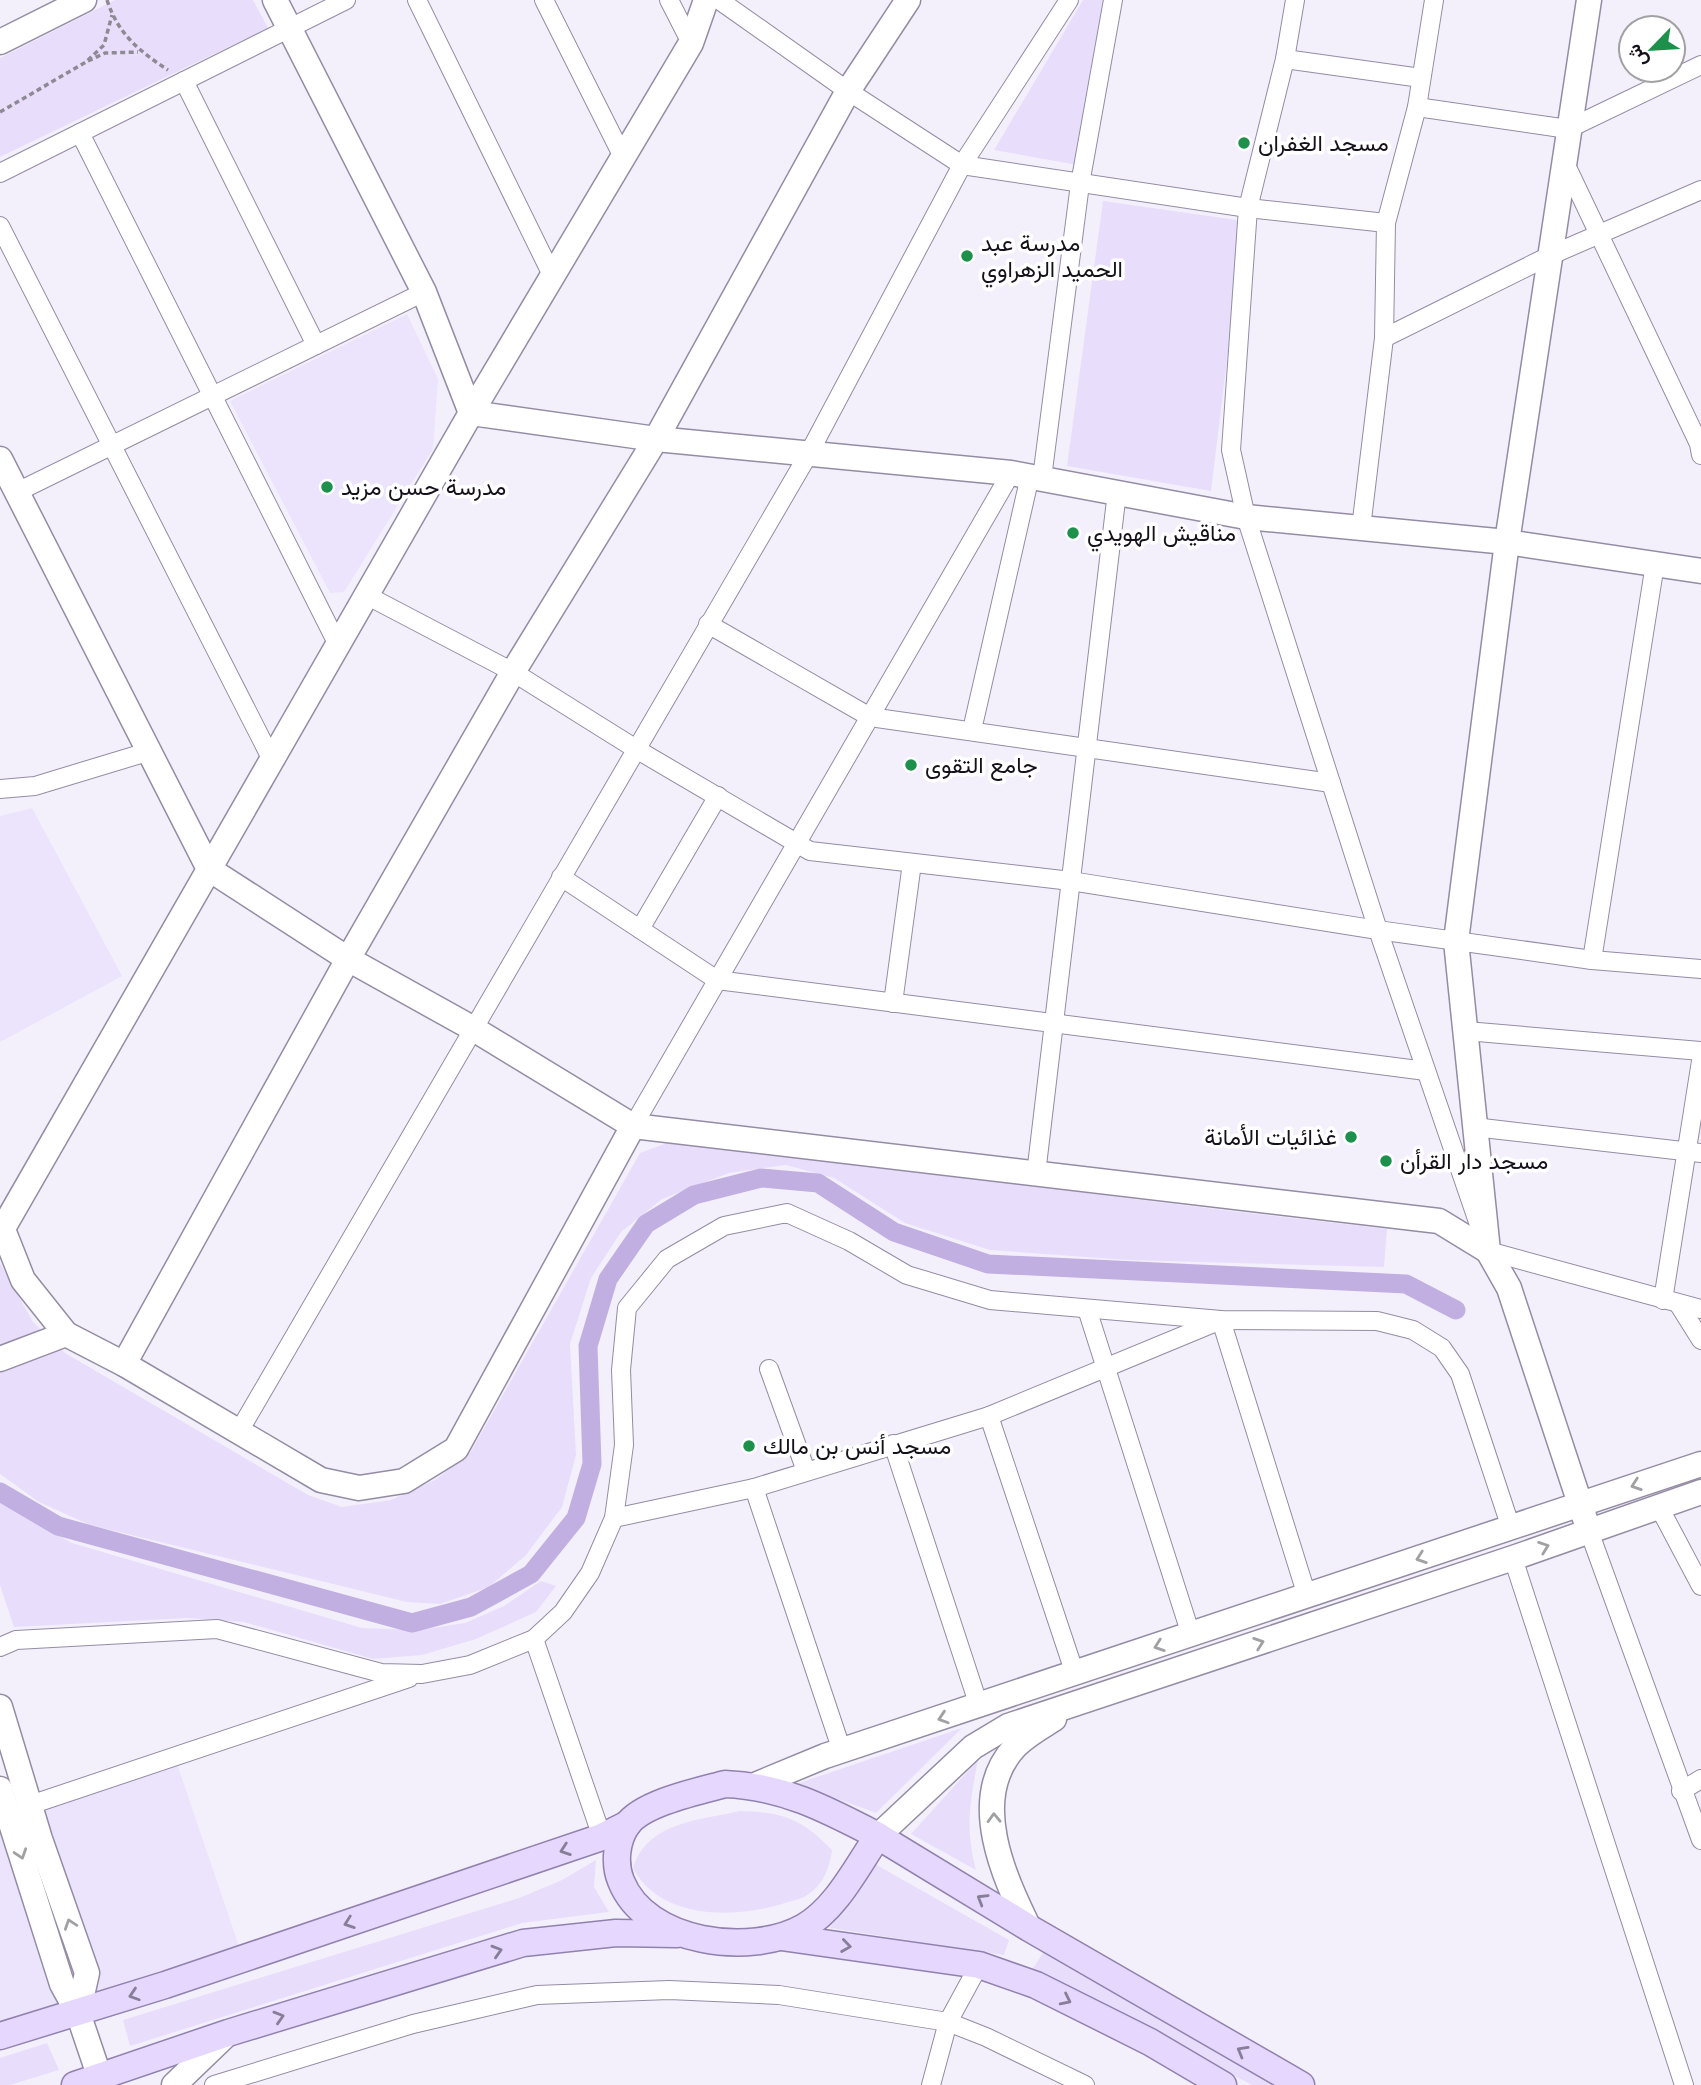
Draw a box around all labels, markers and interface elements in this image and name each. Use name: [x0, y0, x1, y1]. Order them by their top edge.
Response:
north arrow: [1617, 14, 1687, 84]
text: ش: [1623, 41, 1652, 71]
place label: مسجد الغفران: [1258, 130, 1389, 158]
marker: مسجد الغفران: [1236, 135, 1252, 151]
place label: مدرسة عبد الحميد الزهراوي: [981, 230, 1123, 288]
marker: مدرسة عبد الحميد الزهراوي: [959, 248, 975, 264]
place label: مدرسة حسن مزيد: [341, 474, 506, 502]
marker: مدرسة حسن مزيد: [319, 479, 335, 495]
place label: مناقيش الهويدي: [1087, 520, 1236, 552]
marker: مناقيش الهويدي: [1065, 525, 1081, 541]
place label: جامع التقوى: [925, 752, 1038, 781]
marker: جامع التقوى: [903, 757, 919, 773]
place label: غذائيات الأمانة: [1204, 1124, 1337, 1150]
marker: غذائيات الأمانة: [1343, 1129, 1359, 1145]
place label: مسجد دار القرأن: [1400, 1148, 1548, 1176]
marker: مسجد دار القرأن: [1378, 1153, 1394, 1169]
place label: مسجد أنس بن مالك: [763, 1433, 951, 1460]
marker: مسجد أنس بن مالك: [741, 1438, 757, 1454]
one-way arrow: [1631, 1477, 1643, 1492]
one-way arrow: [1538, 1541, 1550, 1555]
one-way arrow: [1415, 1550, 1427, 1564]
one-way arrow: [1253, 1637, 1265, 1651]
one-way arrow: [1153, 1638, 1165, 1652]
one-way arrow: [937, 1710, 949, 1724]
one-way arrow: [987, 1812, 1002, 1823]
one-way arrow: [559, 1842, 571, 1856]
one-way arrow: [12, 1847, 27, 1859]
one-way arrow: [976, 1895, 989, 1908]
one-way arrow: [344, 1914, 356, 1929]
one-way arrow: [64, 1919, 78, 1931]
one-way arrow: [841, 1939, 852, 1954]
one-way arrow: [491, 1944, 503, 1959]
one-way arrow: [128, 1987, 140, 2001]
one-way arrow: [1059, 1992, 1071, 2006]
one-way arrow: [273, 2010, 285, 2025]
one-way arrow: [1237, 2046, 1249, 2059]

